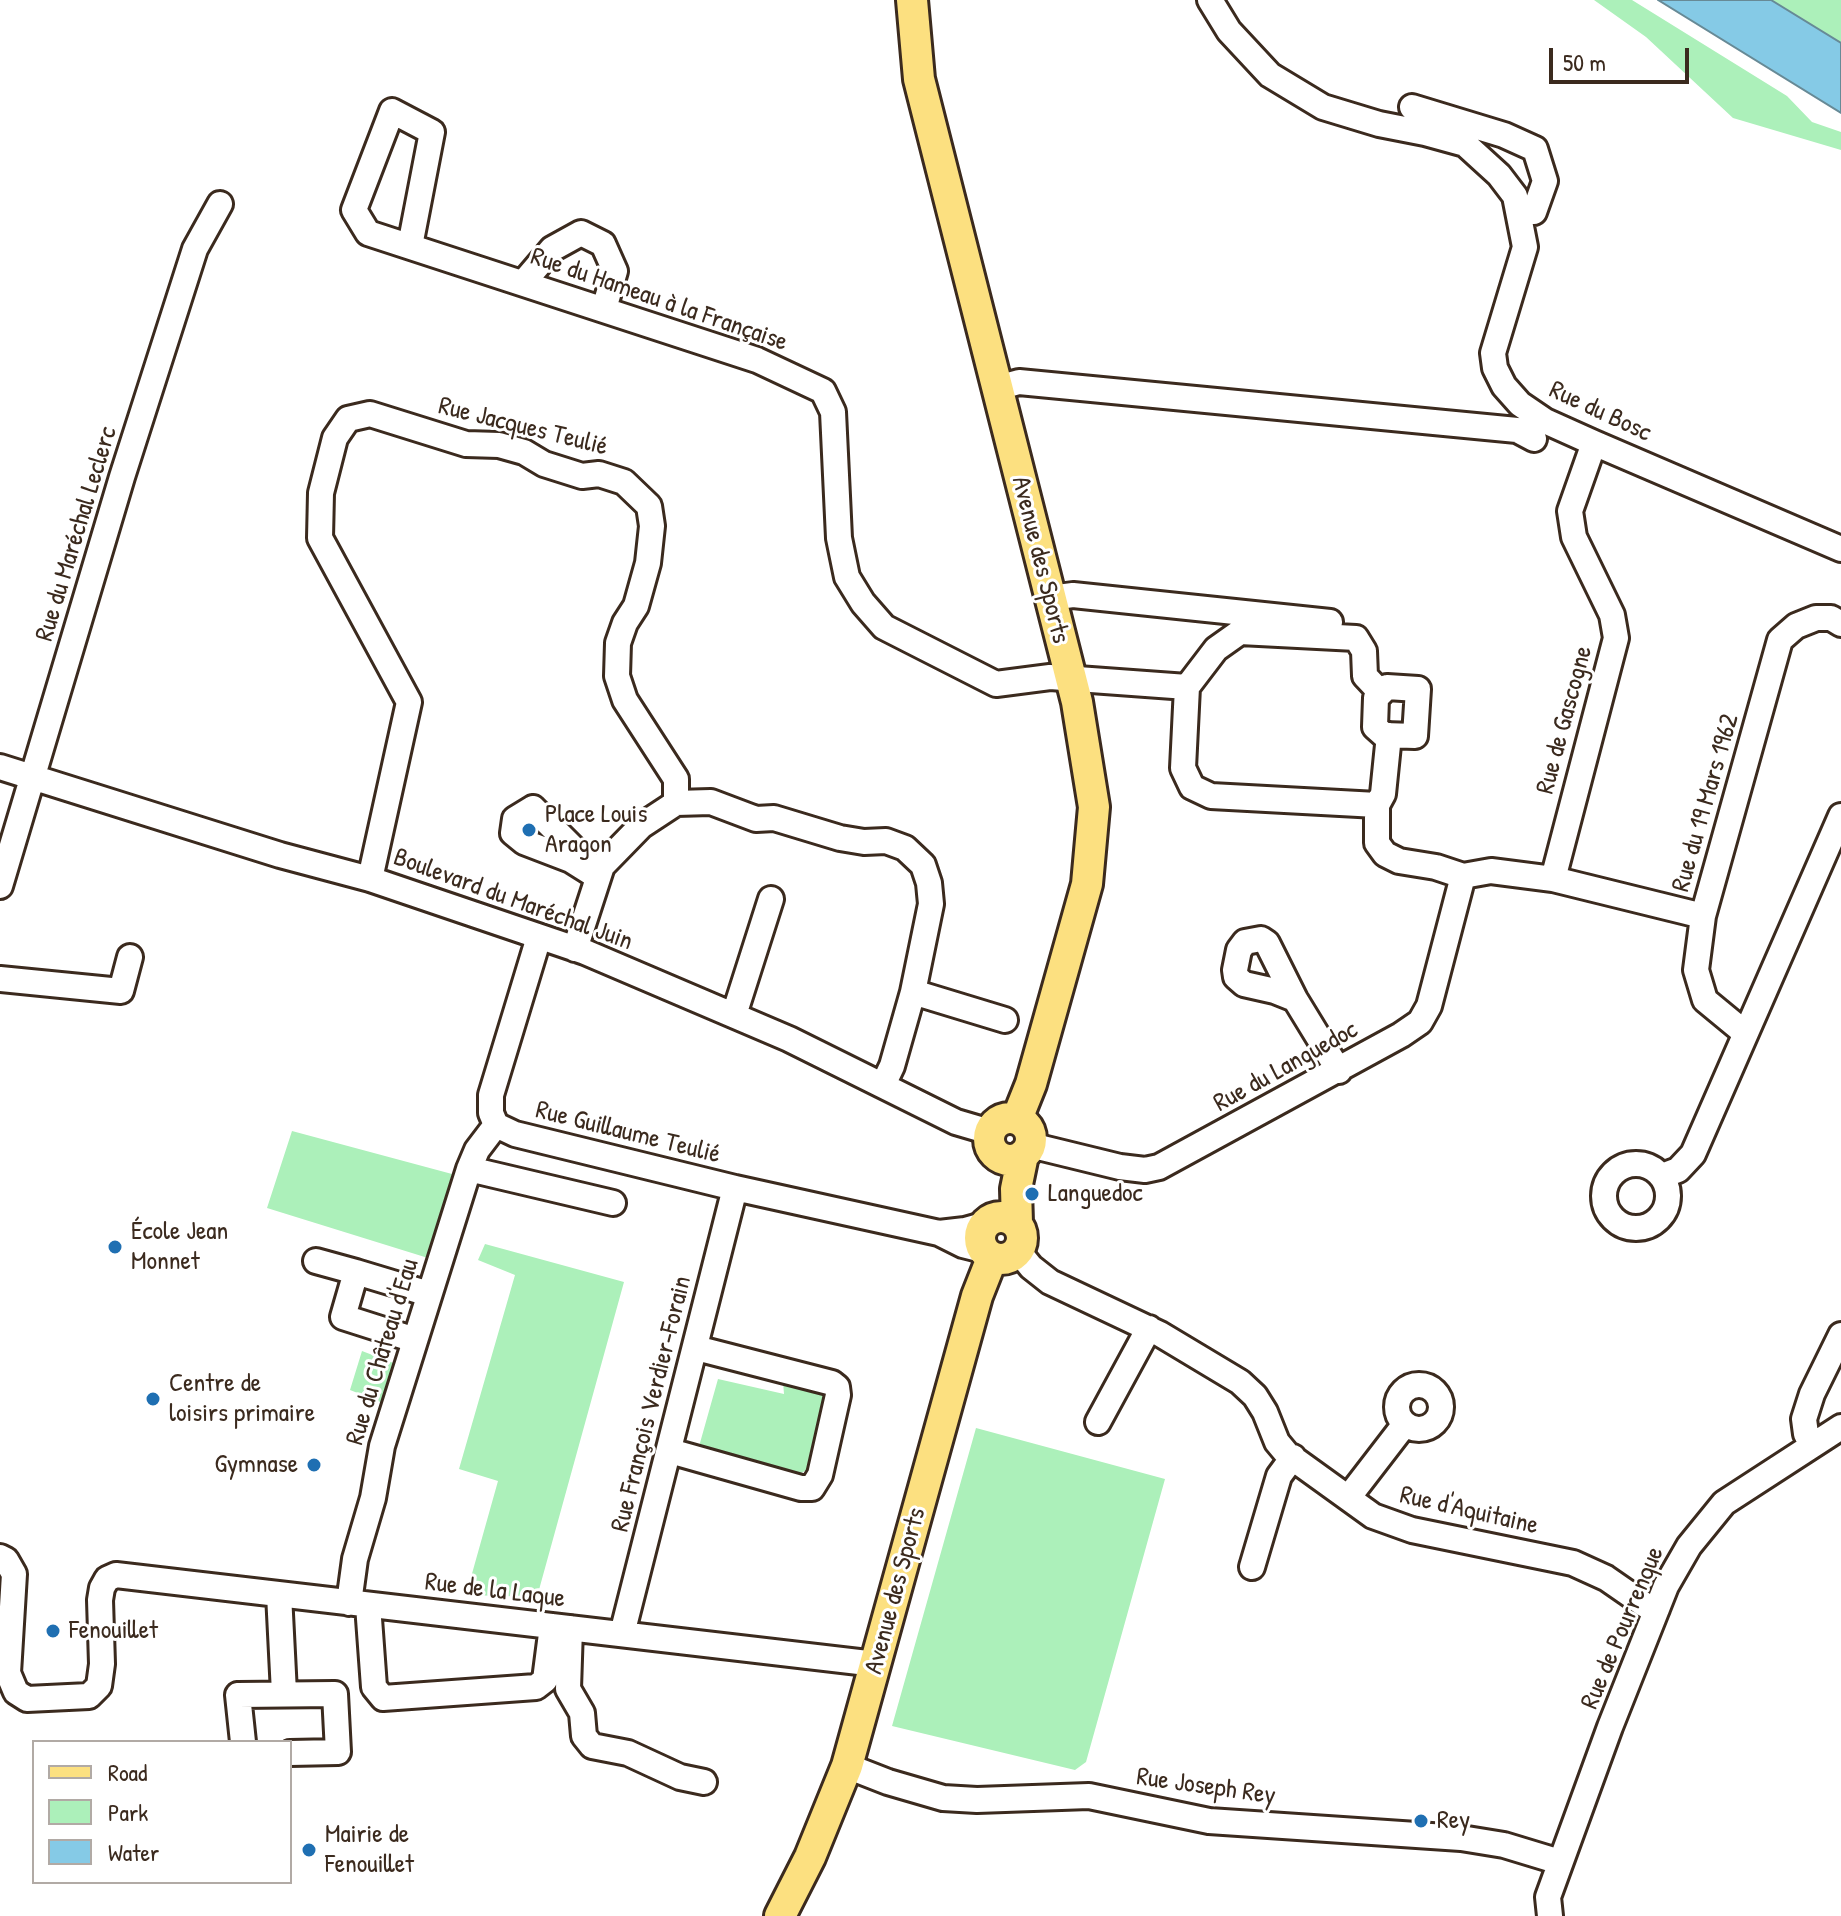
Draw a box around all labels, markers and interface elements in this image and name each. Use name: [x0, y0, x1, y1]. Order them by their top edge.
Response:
scale bar: [1553, 32, 1693, 82]
text: 50 m: [1563, 46, 1606, 78]
street label: Rue du Hameau à la Française: [527, 241, 791, 359]
street label: Rue du Bosc: [1544, 375, 1656, 449]
street label: Rue Jacques Teulié: [435, 391, 611, 463]
street label: Rue du Maréchal Leclerc: [30, 423, 124, 645]
street label: Avenue des Sports: [1004, 473, 1076, 647]
street label: Rue de Gascogne: [1530, 643, 1600, 797]
street label: Rue du 19 Mars 1962: [1666, 711, 1746, 895]
place label: Place Louis Aragon: [545, 799, 647, 860]
marker: Place Louis Aragon: [520, 821, 538, 839]
street label: Boulevard du Maréchal Juin: [389, 842, 637, 958]
street label: Rue du Languedoc: [1209, 1015, 1363, 1119]
street label: Rue Guillaume Teulié: [533, 1095, 723, 1171]
place label: Languedoc: [1048, 1178, 1143, 1210]
marker: Languedoc: [1023, 1185, 1041, 1203]
place label: École Jean Monnet: [131, 1216, 228, 1278]
marker: École Jean Monnet: [106, 1238, 124, 1256]
street label: Rue du Château d'Eau: [340, 1255, 426, 1449]
street label: Rue François Verdier-Forain: [605, 1273, 699, 1535]
place label: Centre de loisirs primaire: [169, 1368, 315, 1430]
marker: Centre de loisirs primaire: [144, 1390, 162, 1408]
place label: Gymnase: [215, 1449, 298, 1481]
marker: Gymnase: [305, 1456, 323, 1474]
street label: Rue d'Aquitaine: [1397, 1480, 1541, 1542]
street label: Avenue des Sports: [859, 1504, 933, 1678]
street label: Rue de Pourrenque: [1575, 1542, 1671, 1714]
street label: Rue de la Laque: [423, 1567, 567, 1615]
place label: Fenouillet: [69, 1615, 158, 1647]
marker: Fenouillet: [44, 1622, 62, 1640]
legend: [32, 1740, 292, 1884]
text: Road: [108, 1756, 147, 1788]
street label: Rue Joseph Rey: [1134, 1762, 1278, 1812]
text: Park: [108, 1796, 148, 1828]
place label: Rey: [1437, 1805, 1470, 1837]
marker: Rey: [1412, 1812, 1430, 1830]
place label: Mairie de Fenouillet: [325, 1819, 414, 1880]
text: Water: [108, 1836, 159, 1868]
marker: Mairie de Fenouillet: [300, 1841, 318, 1859]

